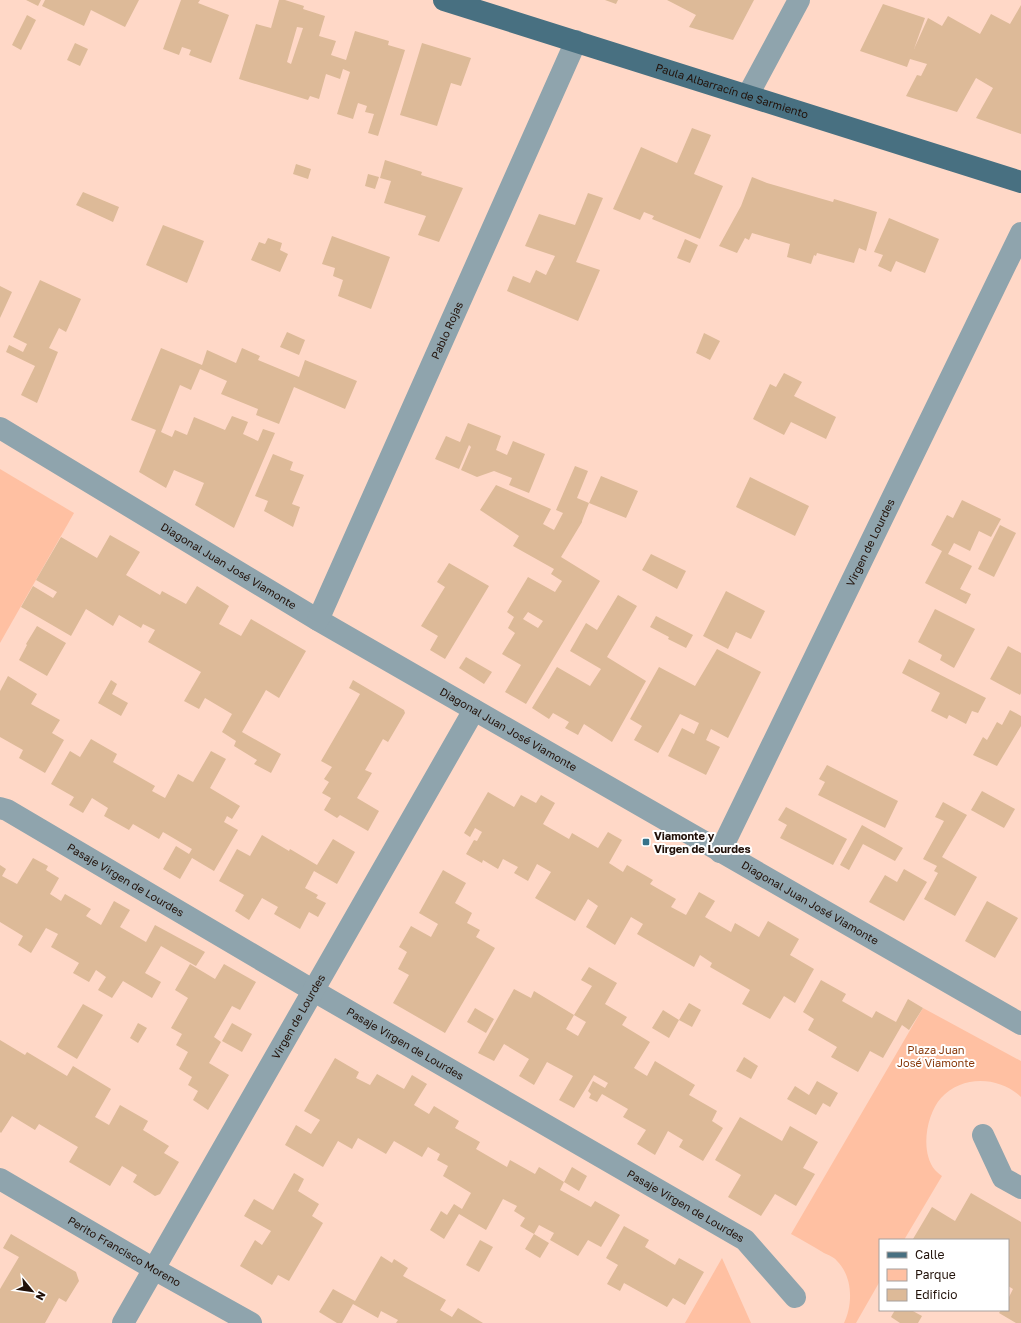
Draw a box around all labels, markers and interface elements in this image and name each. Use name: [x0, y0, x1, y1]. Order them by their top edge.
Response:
street label: Paula Albarracín de Sarmiento: [654, 60, 811, 121]
street label: Pablo Rojas: [428, 299, 465, 361]
street label: Virgen de Lourdes: [843, 496, 897, 588]
street label: Diagonal Juan José Viamonte: [159, 520, 299, 611]
street label: Diagonal Juan José Viamonte: [438, 684, 579, 773]
place label: Viamonte y Virgen de Lourdes: [654, 829, 751, 855]
marker: Viamonte y Virgen de Lourdes: [641, 837, 651, 847]
street label: Pasaje Virgen de Lourdes: [65, 840, 187, 919]
street label: Diagonal Juan José Viamonte: [739, 858, 881, 947]
street label: Virgen de Lourdes: [269, 972, 327, 1061]
street label: Pasaje Virgen de Lourdes: [345, 1004, 467, 1082]
park label: Plaza Juan José Viamonte: [897, 1043, 975, 1069]
street label: Pasaje Virgen de Lourdes: [625, 1166, 747, 1244]
street label: Perito Francisco Moreno: [66, 1213, 184, 1289]
legend: [879, 1239, 1009, 1311]
text: Calle: [915, 1247, 945, 1262]
text: Parque: [915, 1267, 956, 1282]
north arrow: [12, 1271, 52, 1311]
text: Edificio: [915, 1287, 957, 1302]
text: N: [33, 1289, 49, 1303]

